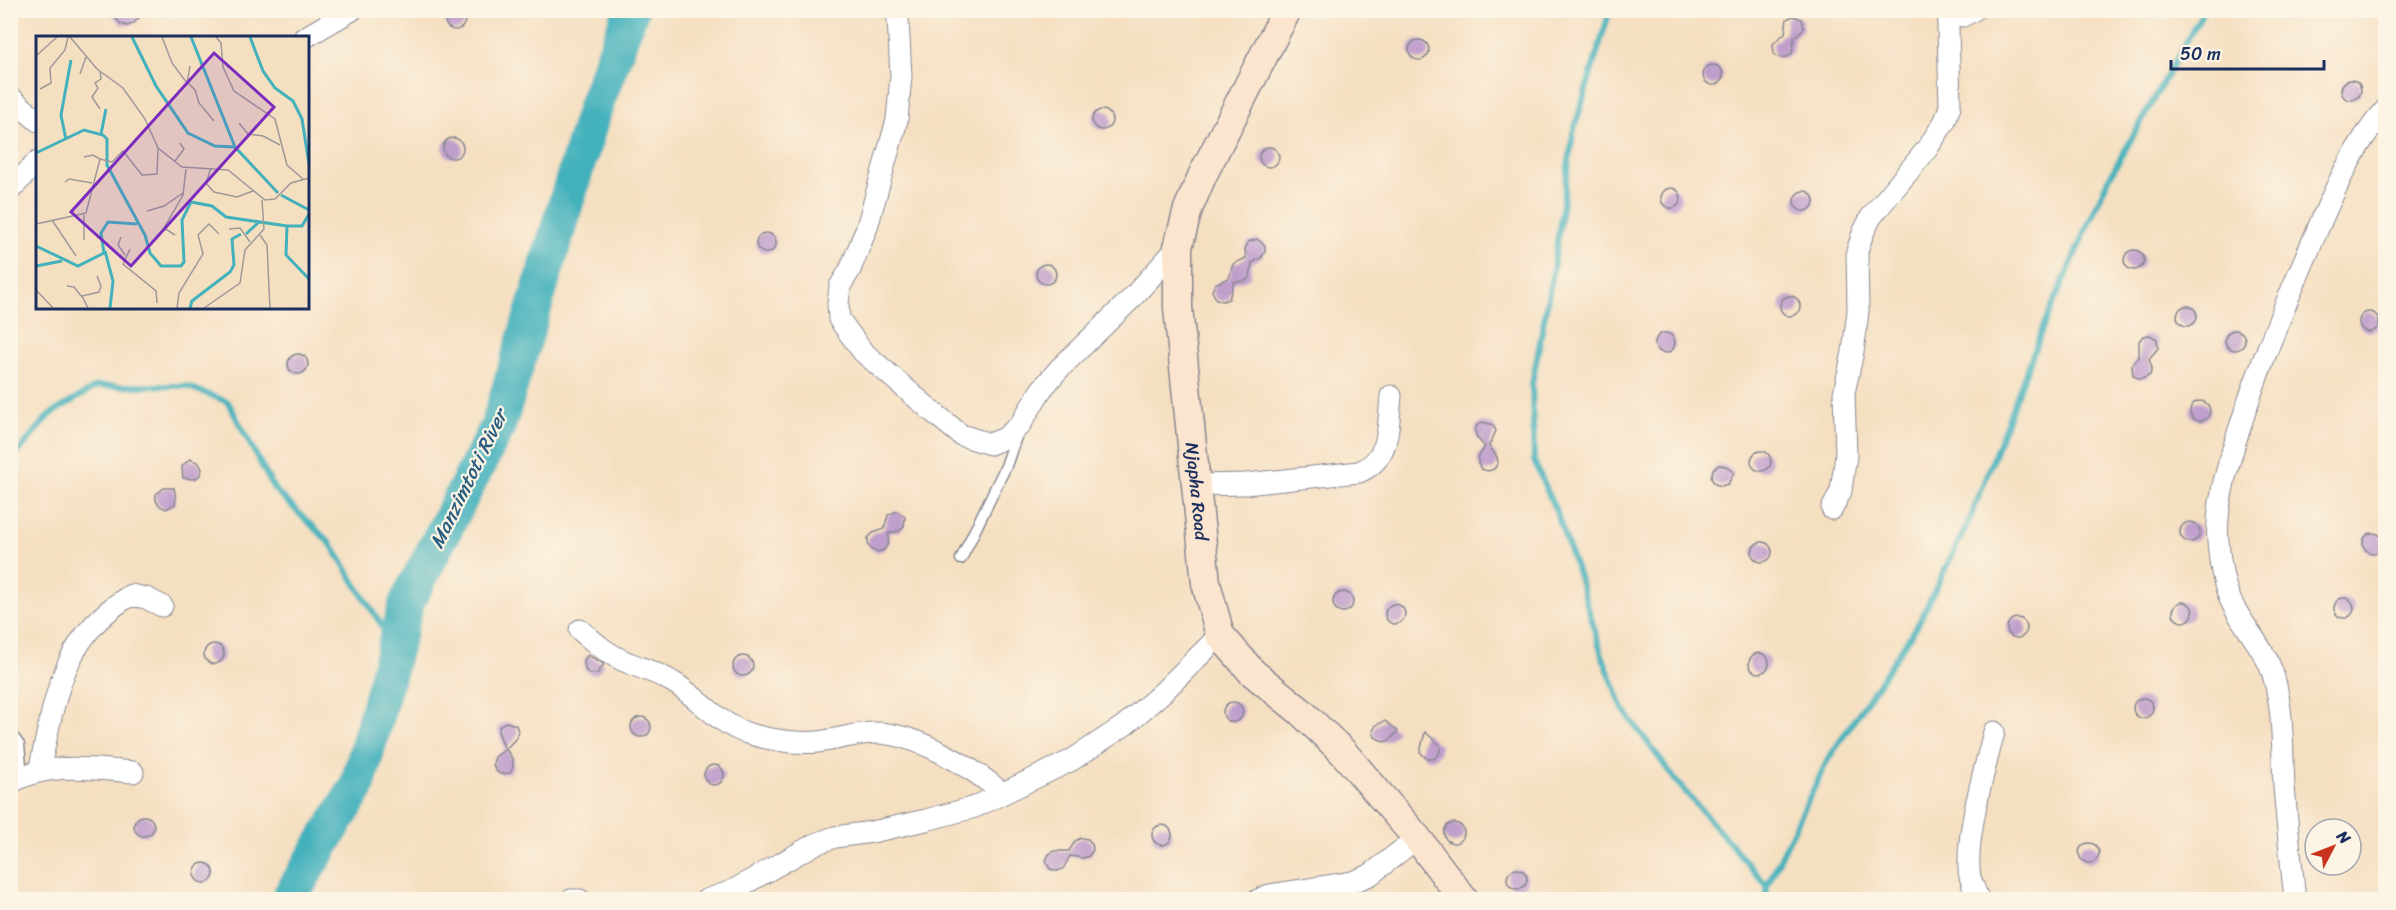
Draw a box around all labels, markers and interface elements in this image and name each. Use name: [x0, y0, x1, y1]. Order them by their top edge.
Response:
scale bar: [2171, 33, 2324, 71]
inset map: [36, 36, 309, 309]
text: 50 m: [2180, 38, 2221, 70]
water label: Manzimtoti River: [420, 401, 519, 554]
street label: Njapha Road: [1176, 441, 1218, 544]
north arrow: [2303, 817, 2363, 877]
text: N: [2329, 823, 2359, 852]

